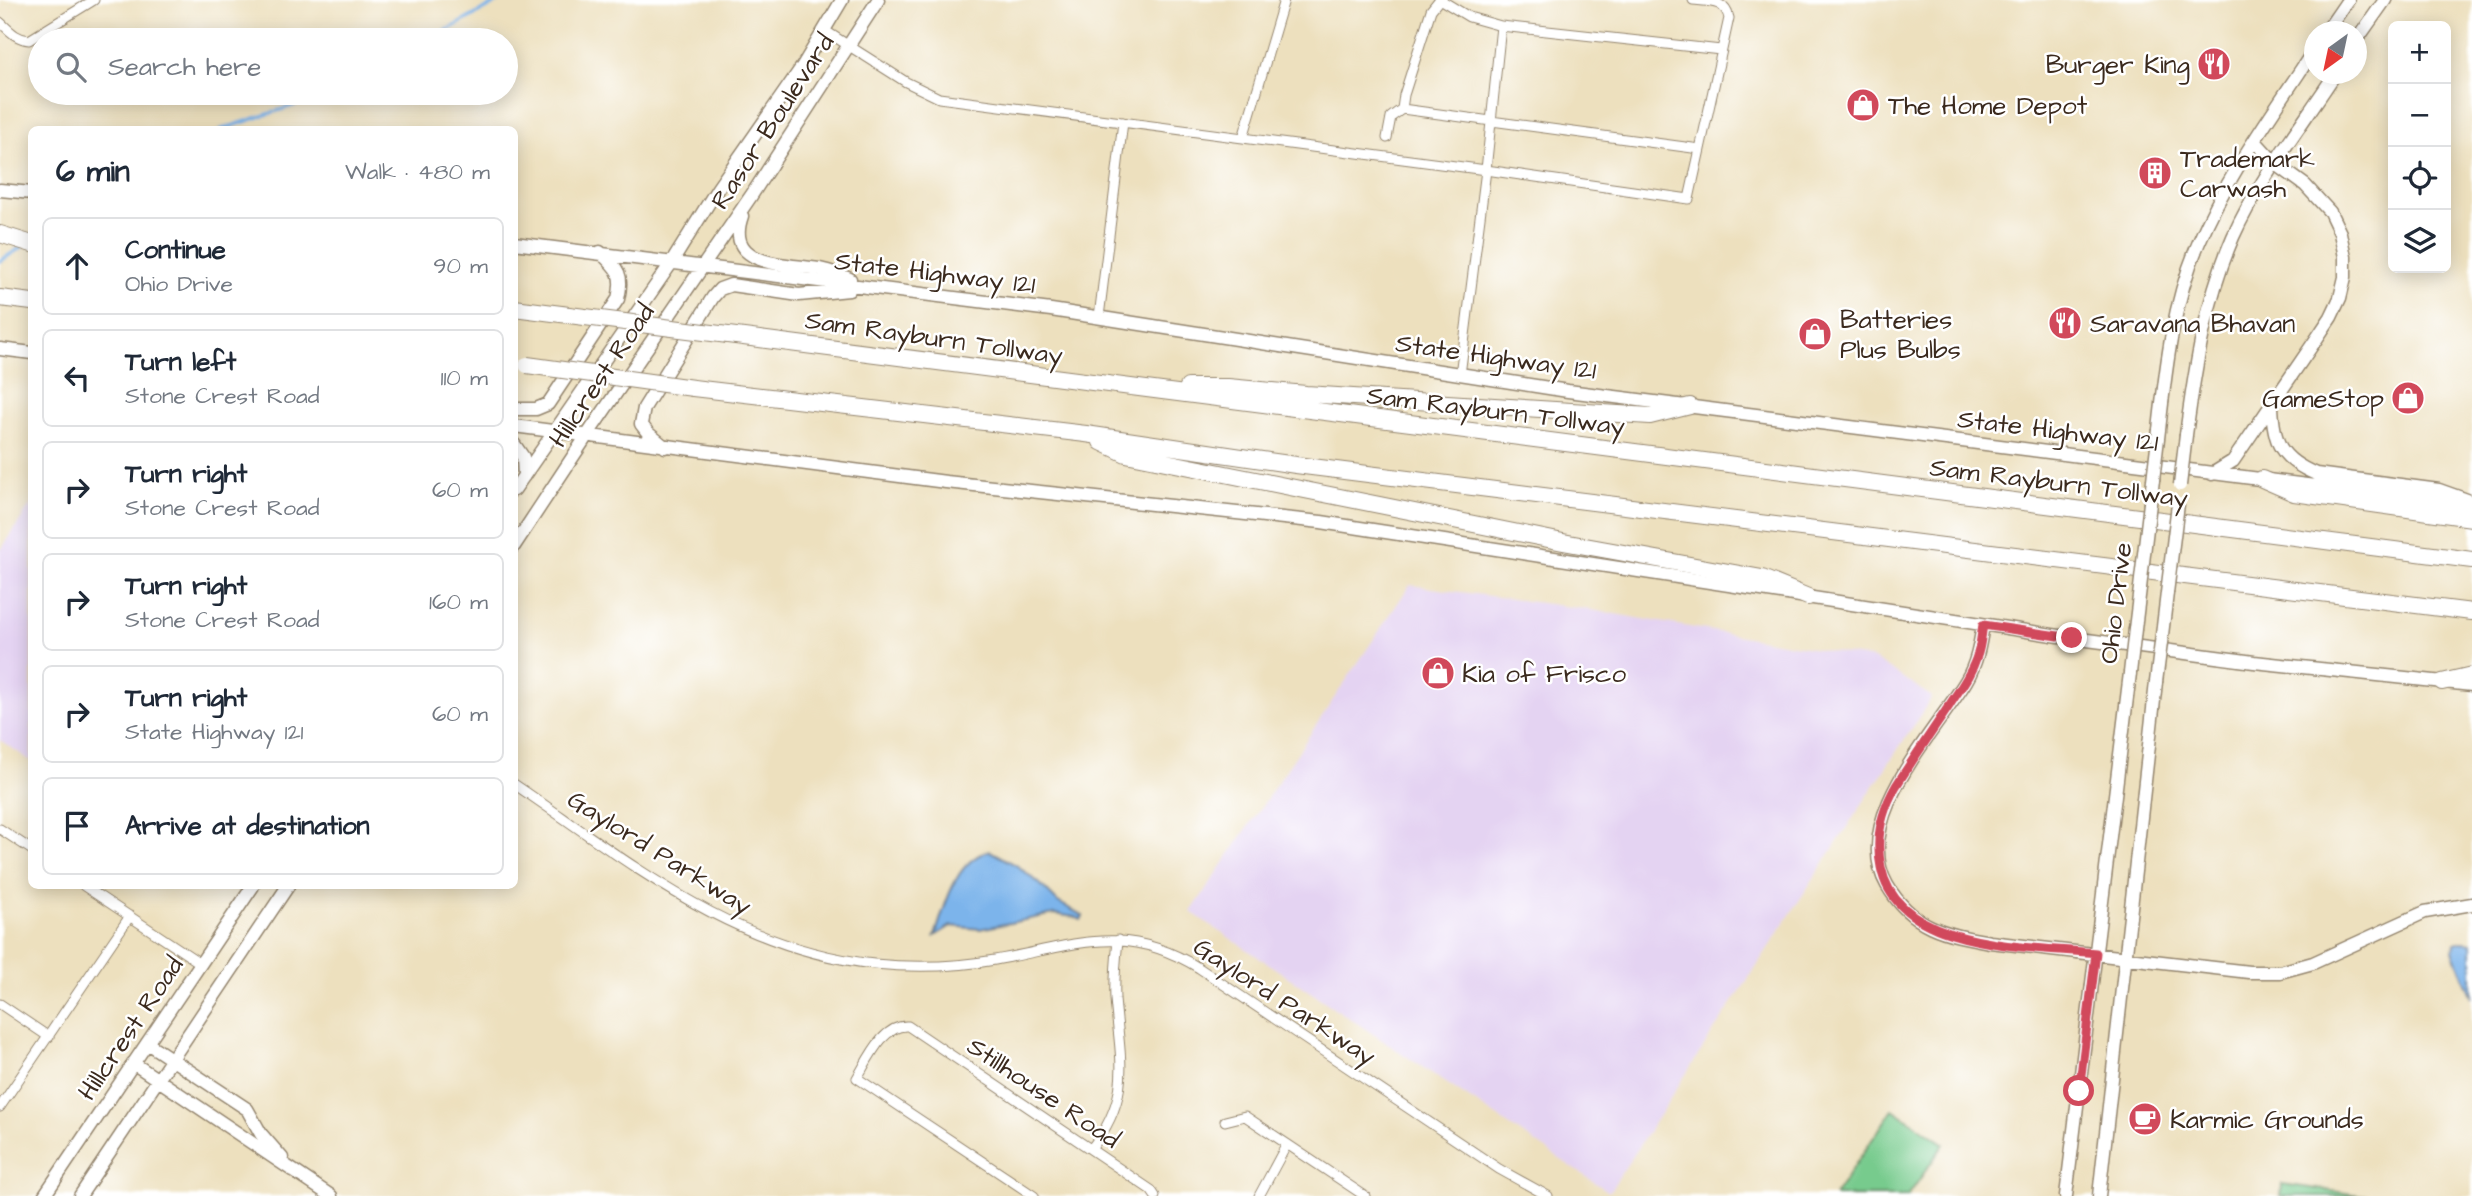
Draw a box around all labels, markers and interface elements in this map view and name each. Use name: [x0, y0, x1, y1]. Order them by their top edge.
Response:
north arrow: [2304, 21, 2367, 84]
map controls: [2388, 21, 2451, 273]
button: +: [2388, 21, 2451, 84]
street label: Rasor Boulevard: [702, 27, 843, 216]
search box: [28, 28, 518, 105]
restaurant icon: Burger King: [2195, 45, 2233, 83]
place label: Burger King: [2046, 47, 2190, 85]
icon: search: [52, 48, 90, 86]
text: Search here: [108, 49, 261, 85]
button: −: [2388, 84, 2451, 147]
shop icon: The Home Depot: [1844, 86, 1882, 124]
place label: The Home Depot: [1888, 88, 2088, 124]
place label: Trademark Carwash: [2180, 141, 2315, 207]
button: locate: [2388, 147, 2451, 210]
text: 6 min: [56, 151, 130, 193]
building icon: Trademark Carwash: [2136, 154, 2174, 192]
text: Walk · 480 m: [345, 156, 490, 188]
button: layers: [2388, 210, 2451, 273]
text: Continue: [125, 232, 226, 268]
street label: State Highway 121: [832, 243, 1037, 305]
icon: ahead: [58, 247, 96, 285]
text: 90 m: [433, 250, 488, 282]
text: Ohio Drive: [125, 268, 233, 300]
street label: Hillcrest Road: [540, 297, 663, 455]
street label: Sam Rayburn Tollway: [802, 302, 1065, 376]
place label: Batteries Plus Bulbs: [1840, 302, 1961, 368]
restaurant icon: Saravana Bhavan: [2046, 304, 2084, 342]
place label: Saravana Bhavan: [2090, 306, 2295, 342]
shop icon: Batteries Plus Bulbs: [1796, 315, 1834, 353]
street label: State Highway 121: [1393, 325, 1598, 391]
text: Turn left: [125, 344, 236, 380]
icon: left: [58, 359, 96, 397]
text: 110 m: [440, 362, 488, 394]
street label: Sam Rayburn Tollway: [1365, 377, 1627, 447]
shop icon: GameStop: [2389, 379, 2427, 417]
text: Stone Crest Road: [125, 380, 319, 412]
place label: GameStop: [2262, 381, 2384, 417]
street label: State Highway 121: [1955, 401, 2160, 463]
street label: Sam Rayburn Tollway: [1928, 449, 2190, 519]
text: Turn right: [125, 456, 247, 492]
icon: right: [58, 471, 96, 509]
text: 60 m: [432, 474, 488, 506]
text: Stone Crest Road: [125, 492, 319, 524]
street label: Ohio Drive: [2091, 540, 2141, 666]
text: Turn right: [125, 568, 247, 604]
icon: right: [58, 583, 96, 621]
text: 160 m: [429, 586, 488, 618]
text: Stone Crest Road: [125, 604, 319, 636]
route end: [2056, 622, 2087, 653]
shop icon: Kia of Frisco: [1419, 654, 1457, 692]
place label: Kia of Frisco: [1462, 656, 1627, 692]
text: Turn right: [125, 680, 247, 716]
icon: right: [58, 695, 96, 733]
text: 60 m: [432, 698, 488, 730]
text: State Highway 121: [125, 716, 304, 748]
street label: Gaylord Parkway: [559, 782, 758, 926]
icon: arrive: [58, 807, 96, 845]
text: Arrive at destination: [125, 808, 370, 844]
street label: Gaylord Parkway: [1185, 929, 1383, 1076]
street label: Hillcrest Road: [69, 950, 192, 1108]
street label: Stillhouse Road: [960, 1028, 1127, 1157]
route start: [2063, 1075, 2094, 1106]
cafe icon: Karmic Grounds: [2126, 1100, 2164, 1138]
place label: Karmic Grounds: [2170, 1102, 2364, 1138]

